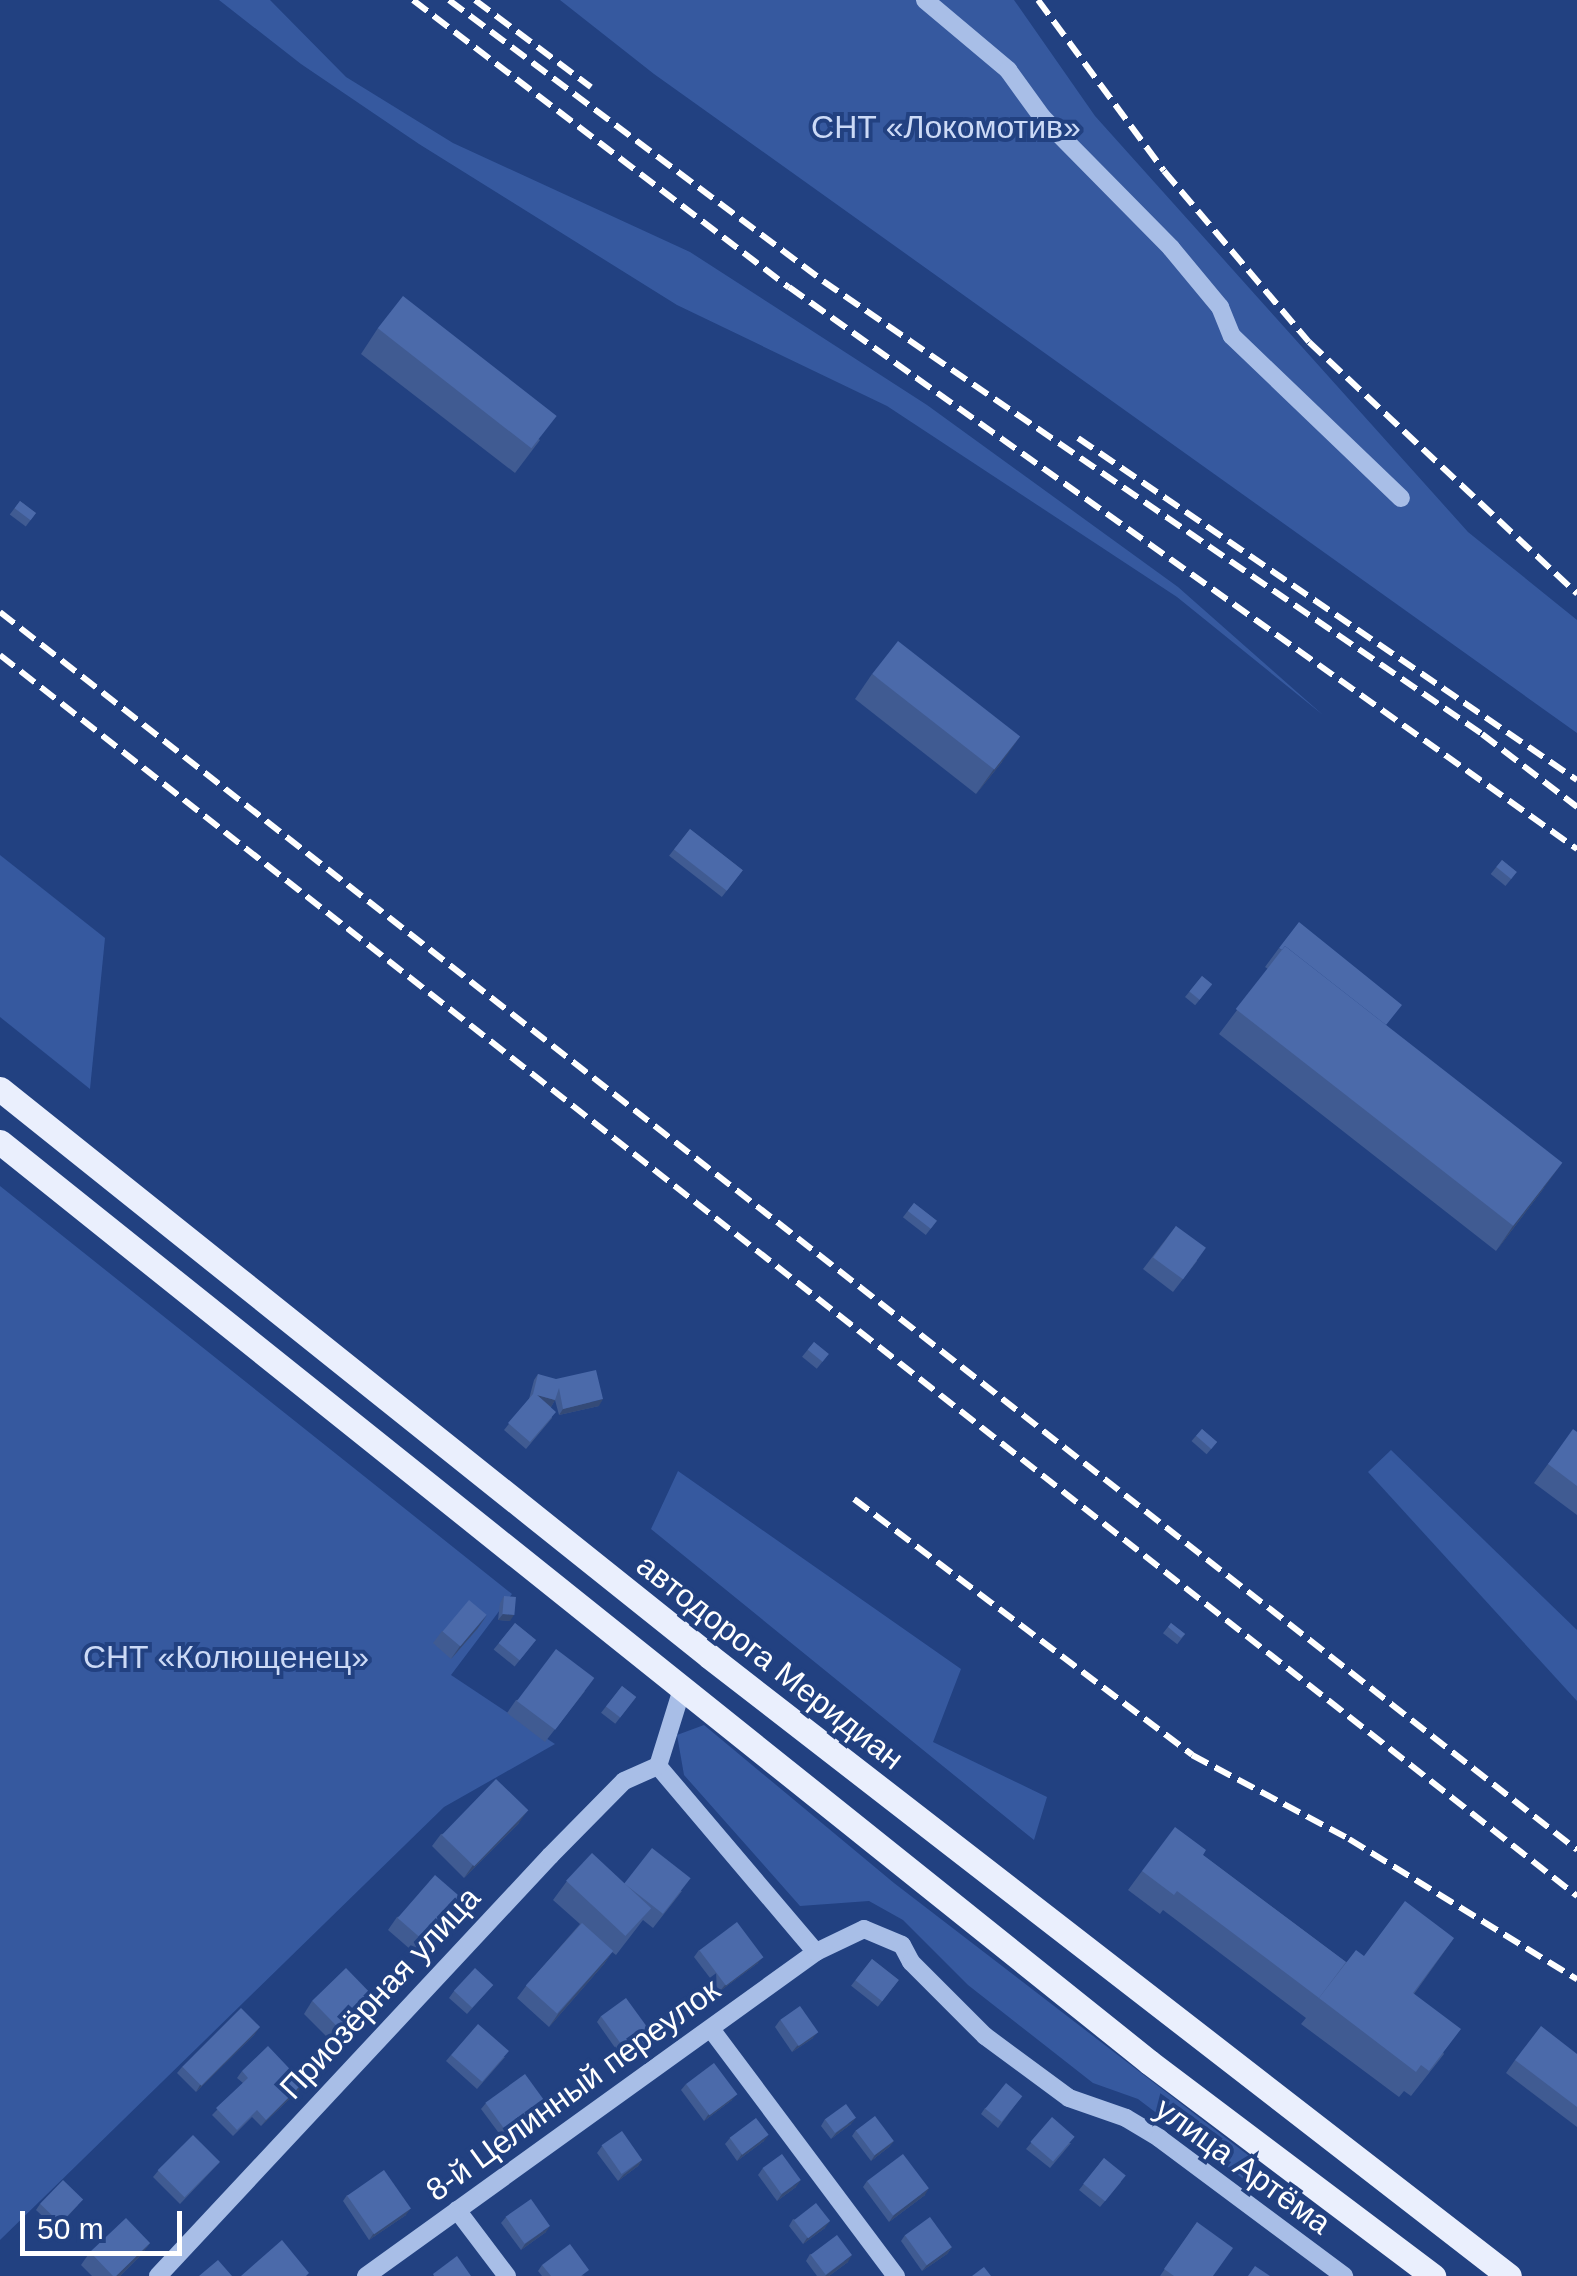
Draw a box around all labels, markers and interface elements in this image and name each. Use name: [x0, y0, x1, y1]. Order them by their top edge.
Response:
park label: СНТ «Локомотив»: [811, 108, 1081, 146]
street label: автодорога Меридиан: [629, 1546, 911, 1778]
park label: СНТ «Колющенец»: [83, 1638, 369, 1676]
street label: Приозёрная улица: [272, 1879, 488, 2107]
street label: 8-й Целинный переулок: [419, 1970, 727, 2210]
street label: улица Артёма: [1148, 2089, 1338, 2243]
scale bar: [25, 2191, 188, 2253]
text: 50 m: [37, 2212, 104, 2245]

